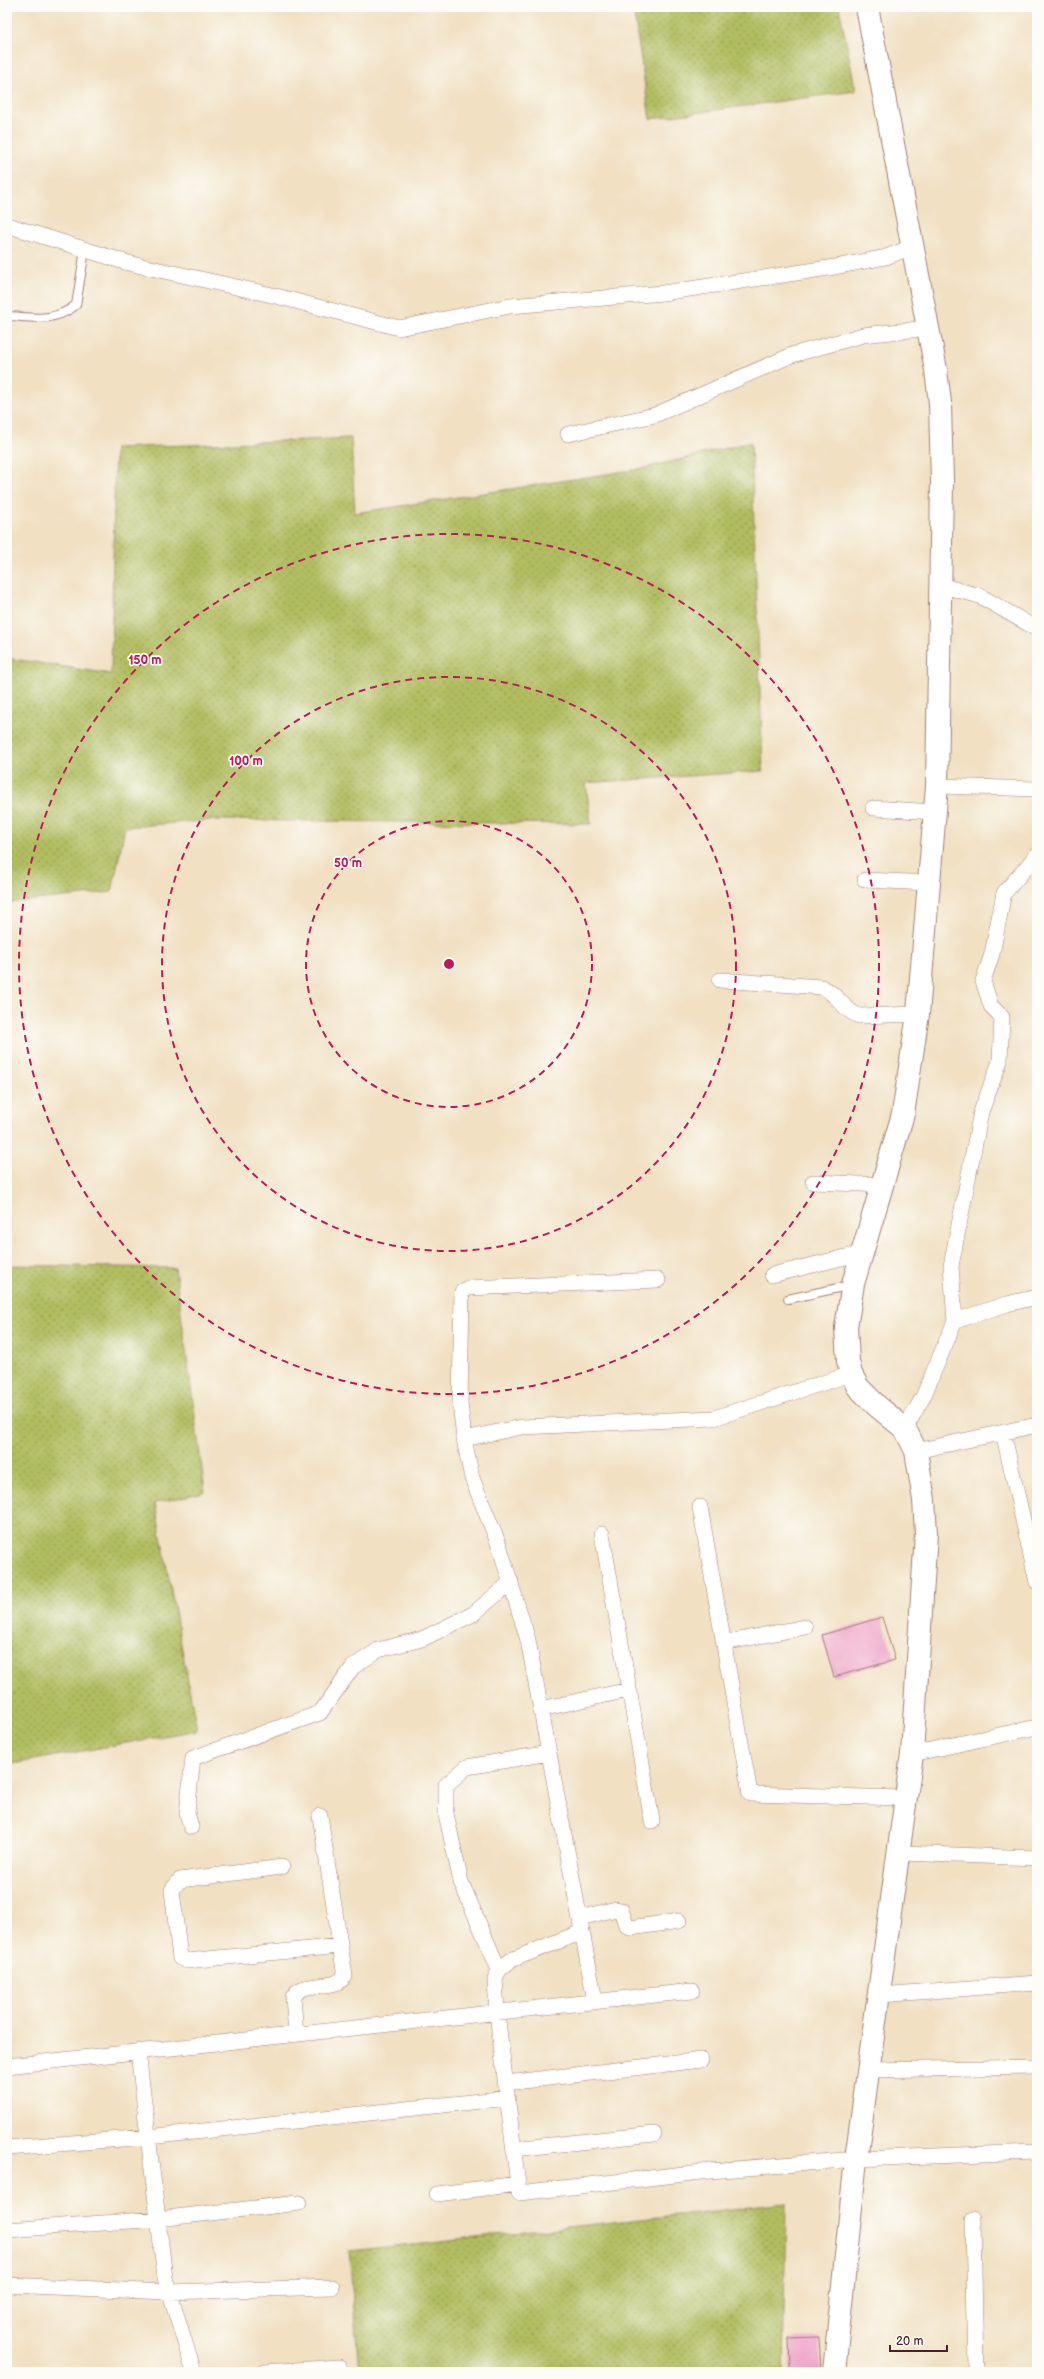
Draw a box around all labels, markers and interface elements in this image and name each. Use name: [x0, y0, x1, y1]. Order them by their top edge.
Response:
text: 150 m: [129, 653, 161, 668]
text: 100 m: [229, 754, 263, 769]
text: 50 m: [334, 856, 362, 871]
centre of rings: [442, 957, 456, 971]
scale bar: [890, 2327, 947, 2353]
text: 20 m: [896, 2334, 923, 2349]

